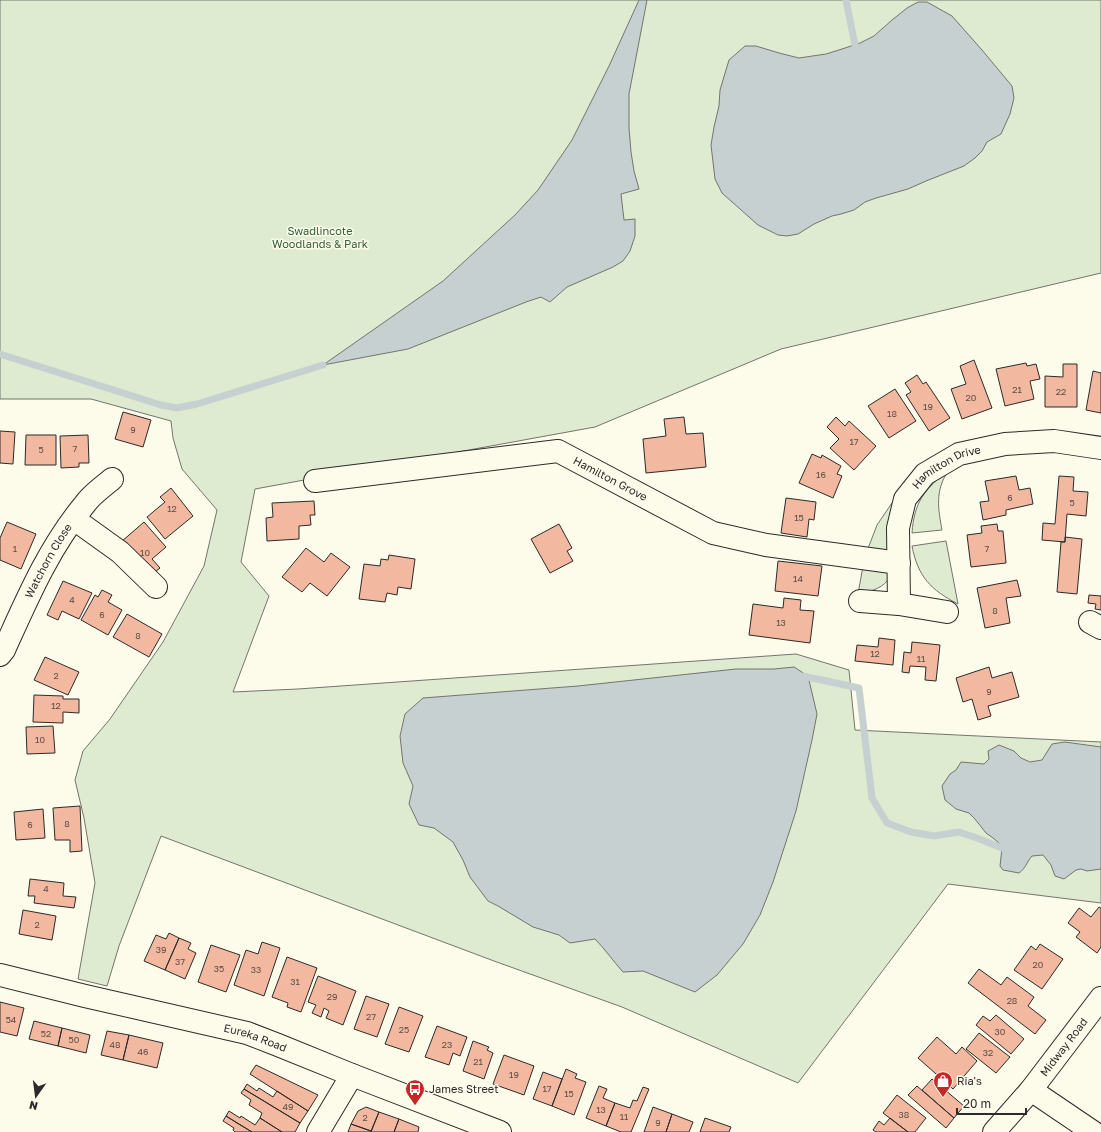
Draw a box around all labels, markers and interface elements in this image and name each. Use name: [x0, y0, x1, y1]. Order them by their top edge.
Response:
park label: Swadlincote Woodlands & Park: [272, 224, 368, 250]
house number: 21: [1012, 384, 1022, 395]
house number: 22: [1056, 386, 1066, 397]
house number: 20: [966, 392, 977, 403]
house number: 19: [923, 401, 933, 412]
house number: 18: [887, 408, 897, 419]
house number: 9: [130, 424, 136, 435]
house number: 17: [849, 436, 859, 447]
house number: 7: [73, 443, 78, 454]
street label: Hamilton Drive: [909, 443, 982, 491]
house number: 5: [38, 444, 44, 455]
street label: Hamilton Grove: [571, 453, 650, 503]
house number: 16: [816, 469, 826, 480]
house number: 6: [1007, 492, 1013, 503]
house number: 5: [1069, 497, 1075, 508]
house number: 12: [167, 503, 177, 514]
house number: 15: [794, 512, 804, 523]
street label: Watchorn Close: [22, 521, 74, 600]
house number: 1: [13, 543, 18, 554]
house number: 7: [985, 543, 990, 554]
house number: 10: [140, 547, 150, 558]
house number: 14: [793, 573, 803, 584]
house number: 4: [69, 594, 75, 605]
house number: 8: [992, 605, 998, 616]
house number: 6: [99, 609, 105, 620]
house number: 13: [776, 617, 786, 628]
house number: 8: [135, 630, 141, 641]
house number: 12: [870, 648, 880, 659]
house number: 11: [917, 653, 926, 664]
house number: 2: [53, 670, 59, 681]
house number: 9: [986, 686, 992, 697]
house number: 12: [51, 700, 61, 711]
house number: 10: [35, 734, 45, 745]
house number: 8: [64, 818, 70, 829]
house number: 6: [27, 819, 33, 830]
house number: 4: [43, 883, 49, 894]
house number: 2: [34, 919, 40, 930]
house number: 39: [156, 944, 166, 955]
house number: 37: [175, 956, 185, 967]
house number: 20: [1033, 959, 1044, 970]
house number: 35: [214, 963, 224, 974]
house number: 33: [251, 964, 261, 975]
house number: 31: [290, 976, 300, 987]
house number: 29: [327, 991, 337, 1002]
house number: 28: [1007, 995, 1017, 1006]
house number: 27: [366, 1011, 376, 1022]
house number: 54: [6, 1014, 17, 1025]
street label: Midway Road: [1037, 1015, 1090, 1078]
street label: Eureka Road: [223, 1021, 289, 1054]
house number: 25: [399, 1024, 409, 1035]
house number: 30: [995, 1026, 1006, 1037]
house number: 52: [41, 1028, 51, 1039]
house number: 50: [69, 1034, 80, 1045]
house number: 48: [110, 1039, 120, 1050]
house number: 23: [442, 1039, 452, 1050]
house number: 46: [138, 1046, 148, 1057]
house number: 32: [983, 1047, 993, 1058]
house number: 21: [473, 1056, 483, 1067]
house number: 19: [509, 1069, 519, 1080]
shop icon: Ria's: [932, 1070, 954, 1098]
place label: Ria's: [957, 1074, 982, 1087]
north arrow: [16, 1076, 56, 1116]
bus stop icon: James Street: [404, 1078, 426, 1106]
place label: James Street: [429, 1082, 499, 1095]
house number: 17: [542, 1083, 552, 1094]
house number: 15: [564, 1088, 574, 1099]
scale bar: [957, 1090, 1026, 1116]
text: 20 m: [963, 1096, 991, 1111]
text: N: [28, 1099, 39, 1114]
house number: 49: [283, 1101, 293, 1112]
house number: 13: [596, 1104, 606, 1115]
house number: 38: [899, 1109, 909, 1120]
house number: 11: [620, 1111, 629, 1122]
house number: 2: [362, 1112, 368, 1123]
house number: 9: [655, 1117, 661, 1128]

